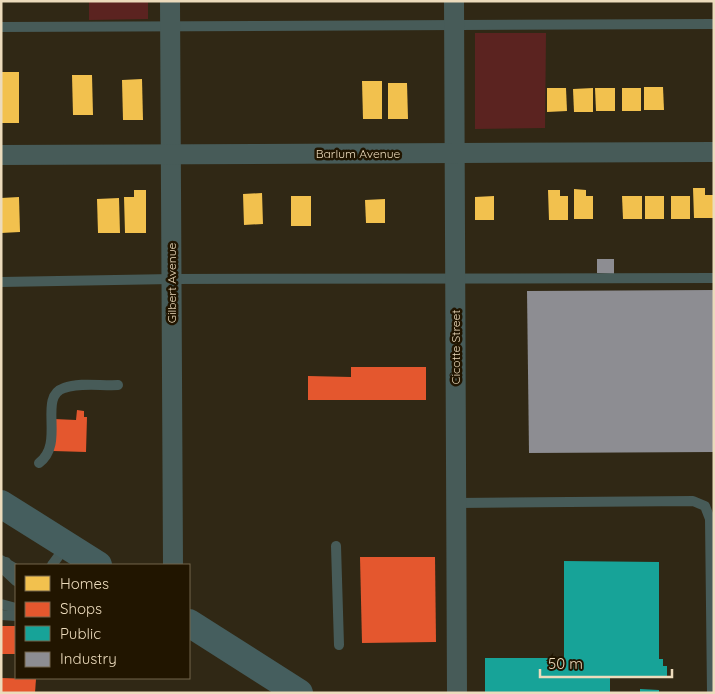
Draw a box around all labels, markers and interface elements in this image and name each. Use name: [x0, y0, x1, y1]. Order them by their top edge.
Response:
street label: Barlum Avenue: [316, 146, 400, 161]
street label: Gilbert Avenue: [164, 242, 179, 323]
street label: Cicotte Street: [448, 310, 463, 384]
legend: [15, 564, 190, 679]
text: Homes: [60, 574, 109, 593]
text: Shops: [60, 599, 102, 618]
text: Public: [60, 624, 101, 643]
scale bar: [540, 646, 672, 678]
text: Industry: [60, 649, 117, 668]
text: 50 m: [548, 654, 583, 673]

